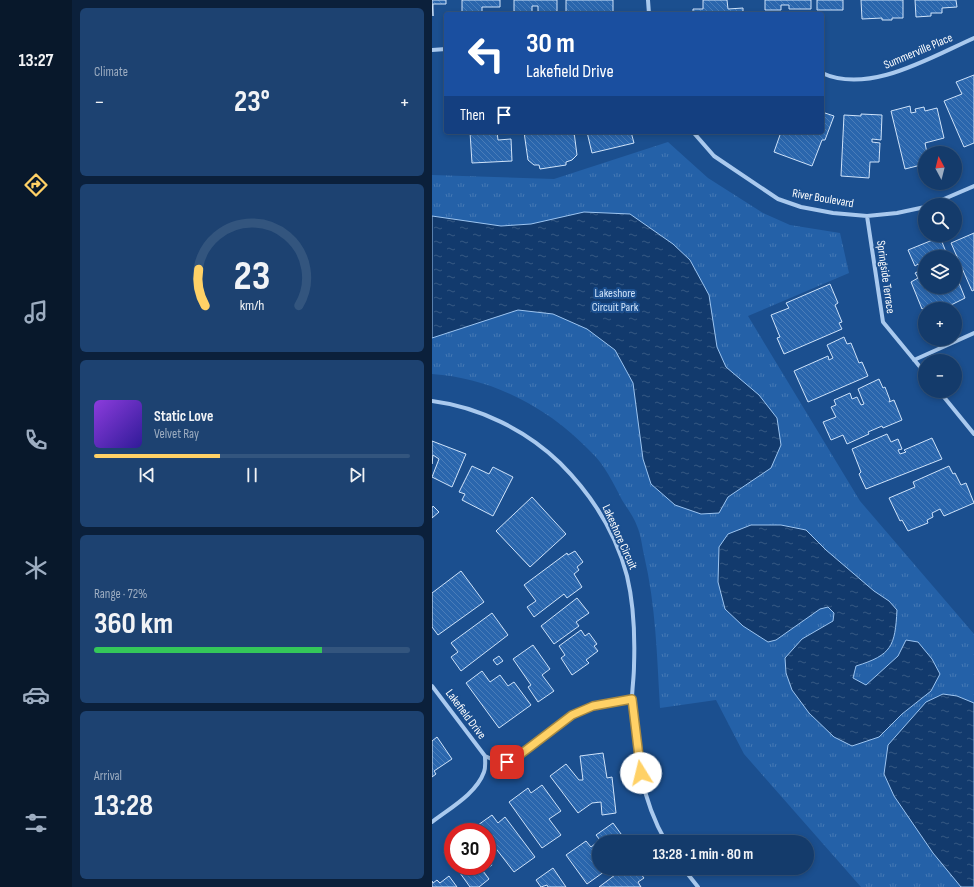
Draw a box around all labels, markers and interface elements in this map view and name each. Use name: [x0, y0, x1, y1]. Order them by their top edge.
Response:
text: 30 m: [526, 27, 575, 60]
icon: left: [460, 28, 512, 80]
street label: Summerville Place: [881, 30, 955, 73]
text: 13:27: [19, 50, 53, 71]
text: Lakefield Drive: [526, 61, 614, 82]
text: Climate: [94, 64, 128, 80]
text: 23°: [234, 84, 270, 120]
text: −: [94, 89, 105, 116]
text: +: [399, 89, 410, 116]
icon: arrive: [493, 104, 515, 126]
text: Then: [460, 106, 485, 125]
north arrow: [918, 146, 962, 190]
map controls: [918, 146, 962, 398]
icon: directions: [22, 171, 50, 199]
street label: River Boulevard: [791, 186, 855, 211]
button: search: [918, 198, 962, 242]
street label: Springside Terrace: [873, 239, 898, 315]
button: layers: [918, 250, 962, 294]
text: 23: [234, 251, 270, 300]
park label: Lakeshore Circuit Park: [592, 286, 639, 315]
text: km/h: [240, 296, 264, 313]
icon: music: [22, 298, 50, 326]
button: +: [918, 302, 962, 346]
button: −: [918, 354, 962, 398]
text: Static Love: [154, 407, 213, 426]
icon: phone: [22, 426, 50, 454]
text: Velvet Ray: [154, 426, 199, 442]
icon: previous: [136, 464, 158, 486]
icon: pause: [241, 464, 263, 486]
icon: next: [346, 464, 368, 486]
street label: Lakeshore Circuit: [599, 502, 641, 572]
icon: climate: [22, 554, 50, 582]
text: Range · 72%: [94, 586, 147, 602]
text: 360 km: [94, 606, 173, 642]
icon: car: [22, 681, 50, 709]
street label: Lakefield Drive: [442, 686, 489, 742]
pin: [490, 745, 524, 779]
icon: arrive: [496, 751, 518, 773]
position arrow: [620, 752, 662, 794]
text: Arrival: [94, 768, 122, 784]
text: 13:28: [94, 788, 153, 824]
icon: filters: [22, 809, 50, 837]
speed limit sign: 30: [444, 823, 496, 875]
text: 13:28 · 1 min · 80 m: [653, 845, 753, 864]

